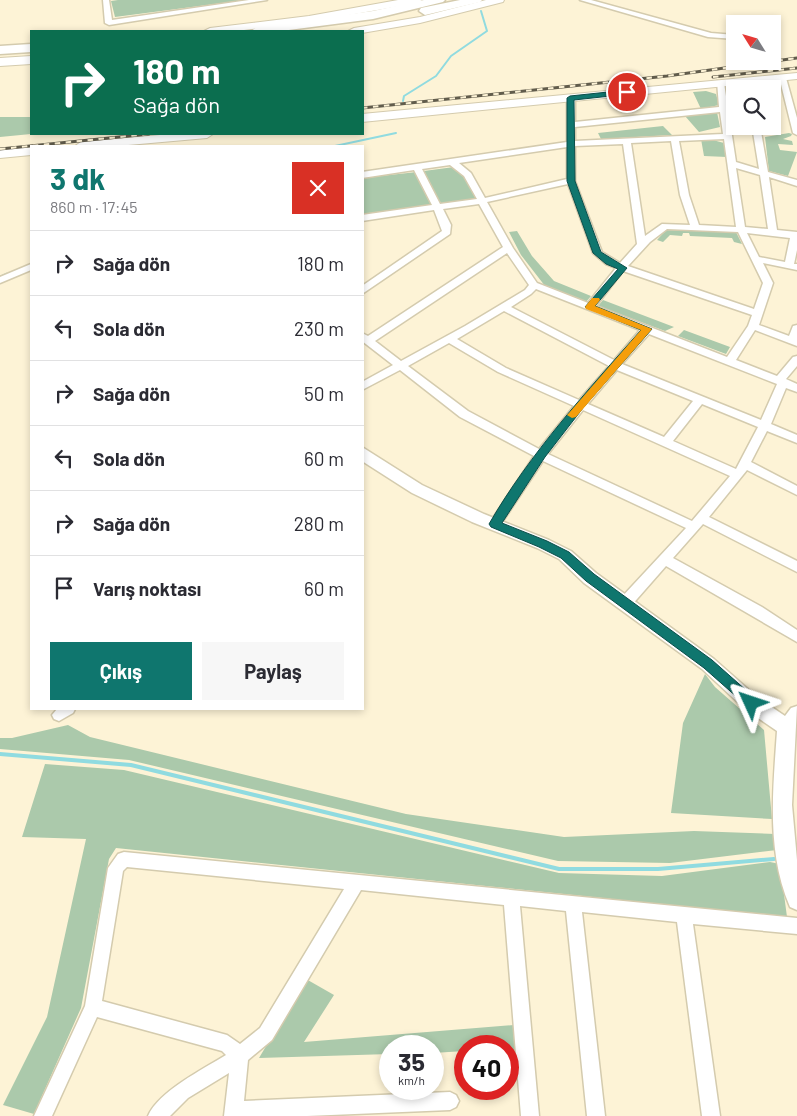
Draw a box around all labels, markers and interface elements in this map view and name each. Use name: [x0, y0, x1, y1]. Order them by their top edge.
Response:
north arrow: [726, 15, 781, 70]
map controls: [726, 15, 781, 135]
text: 180 m: [133, 49, 221, 91]
icon: right: [50, 50, 115, 115]
pin: [606, 71, 648, 113]
icon: arrive: [613, 78, 641, 106]
button: search: [726, 80, 781, 135]
text: Sağa dön: [133, 91, 220, 117]
text: 3 dk: [50, 160, 105, 196]
button: close: [292, 162, 344, 214]
text: 860 m · 17:45: [50, 197, 137, 216]
icon: right: [50, 249, 78, 277]
text: Sağa dön: [93, 252, 170, 275]
text: 180 m: [297, 252, 344, 275]
icon: left: [50, 314, 78, 342]
text: Sola dön: [93, 317, 165, 340]
text: 230 m: [294, 317, 344, 340]
icon: right: [50, 379, 78, 407]
text: Sağa dön: [93, 382, 170, 405]
text: 50 m: [304, 382, 344, 405]
icon: left: [50, 444, 78, 472]
text: Sola dön: [93, 447, 165, 470]
text: 60 m: [304, 447, 344, 470]
icon: right: [50, 509, 78, 537]
text: Sağa dön: [93, 512, 170, 535]
text: 280 m: [294, 512, 344, 535]
icon: arrive: [50, 574, 78, 602]
text: Varış noktası: [93, 577, 201, 600]
text: 60 m: [304, 577, 344, 600]
button: Çıkış: [50, 642, 192, 700]
button: Paylaş: [202, 642, 344, 700]
position arrow: [724, 676, 776, 728]
speed limit sign: 40: [454, 1035, 519, 1100]
text: 35: [398, 1046, 425, 1076]
text: km/h: [398, 1073, 425, 1087]

